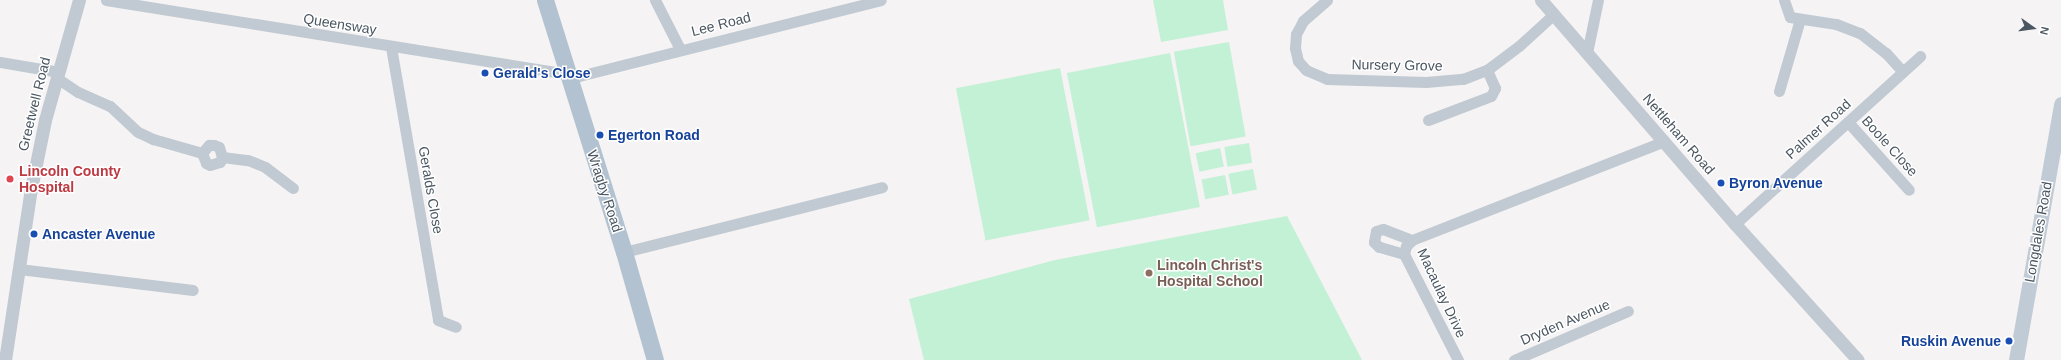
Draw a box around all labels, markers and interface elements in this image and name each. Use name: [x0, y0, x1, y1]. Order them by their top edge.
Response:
north arrow: [2013, 8, 2053, 48]
street label: Lee Road: [690, 9, 752, 39]
street label: Queensway: [302, 10, 378, 38]
text: N: [2038, 26, 2051, 36]
street label: Greetwell Road: [14, 55, 54, 153]
street label: Nursery Grove: [1351, 56, 1443, 74]
place label: Gerald's Close: [493, 65, 590, 81]
marker: Gerald's Close: [480, 68, 490, 78]
street label: Nettleham Road: [1639, 90, 1719, 178]
street label: Palmer Road: [1782, 95, 1854, 163]
street label: Boole Close: [1859, 112, 1921, 180]
place label: Egerton Road: [608, 127, 700, 143]
marker: Egerton Road: [595, 130, 605, 140]
street label: Geralds Close: [415, 145, 447, 235]
street label: Wragby Road: [584, 148, 626, 234]
place label: Lincoln County Hospital: [19, 163, 121, 196]
marker: Lincoln County Hospital: [4, 173, 16, 185]
place label: Byron Avenue: [1729, 175, 1823, 191]
marker: Byron Avenue: [1716, 178, 1726, 188]
street label: Longdales Road: [2021, 180, 2055, 284]
place label: Ancaster Avenue: [42, 226, 156, 242]
marker: Ancaster Avenue: [29, 229, 39, 239]
street label: Macaulay Drive: [1414, 246, 1470, 340]
place label: Lincoln Christ's Hospital School: [1157, 257, 1263, 290]
marker: Lincoln Christ's Hospital School: [1144, 268, 1154, 278]
street label: Dryden Avenue: [1517, 295, 1613, 349]
place label: Ruskin Avenue: [1900, 333, 2001, 349]
marker: Ruskin Avenue: [2004, 336, 2014, 346]

